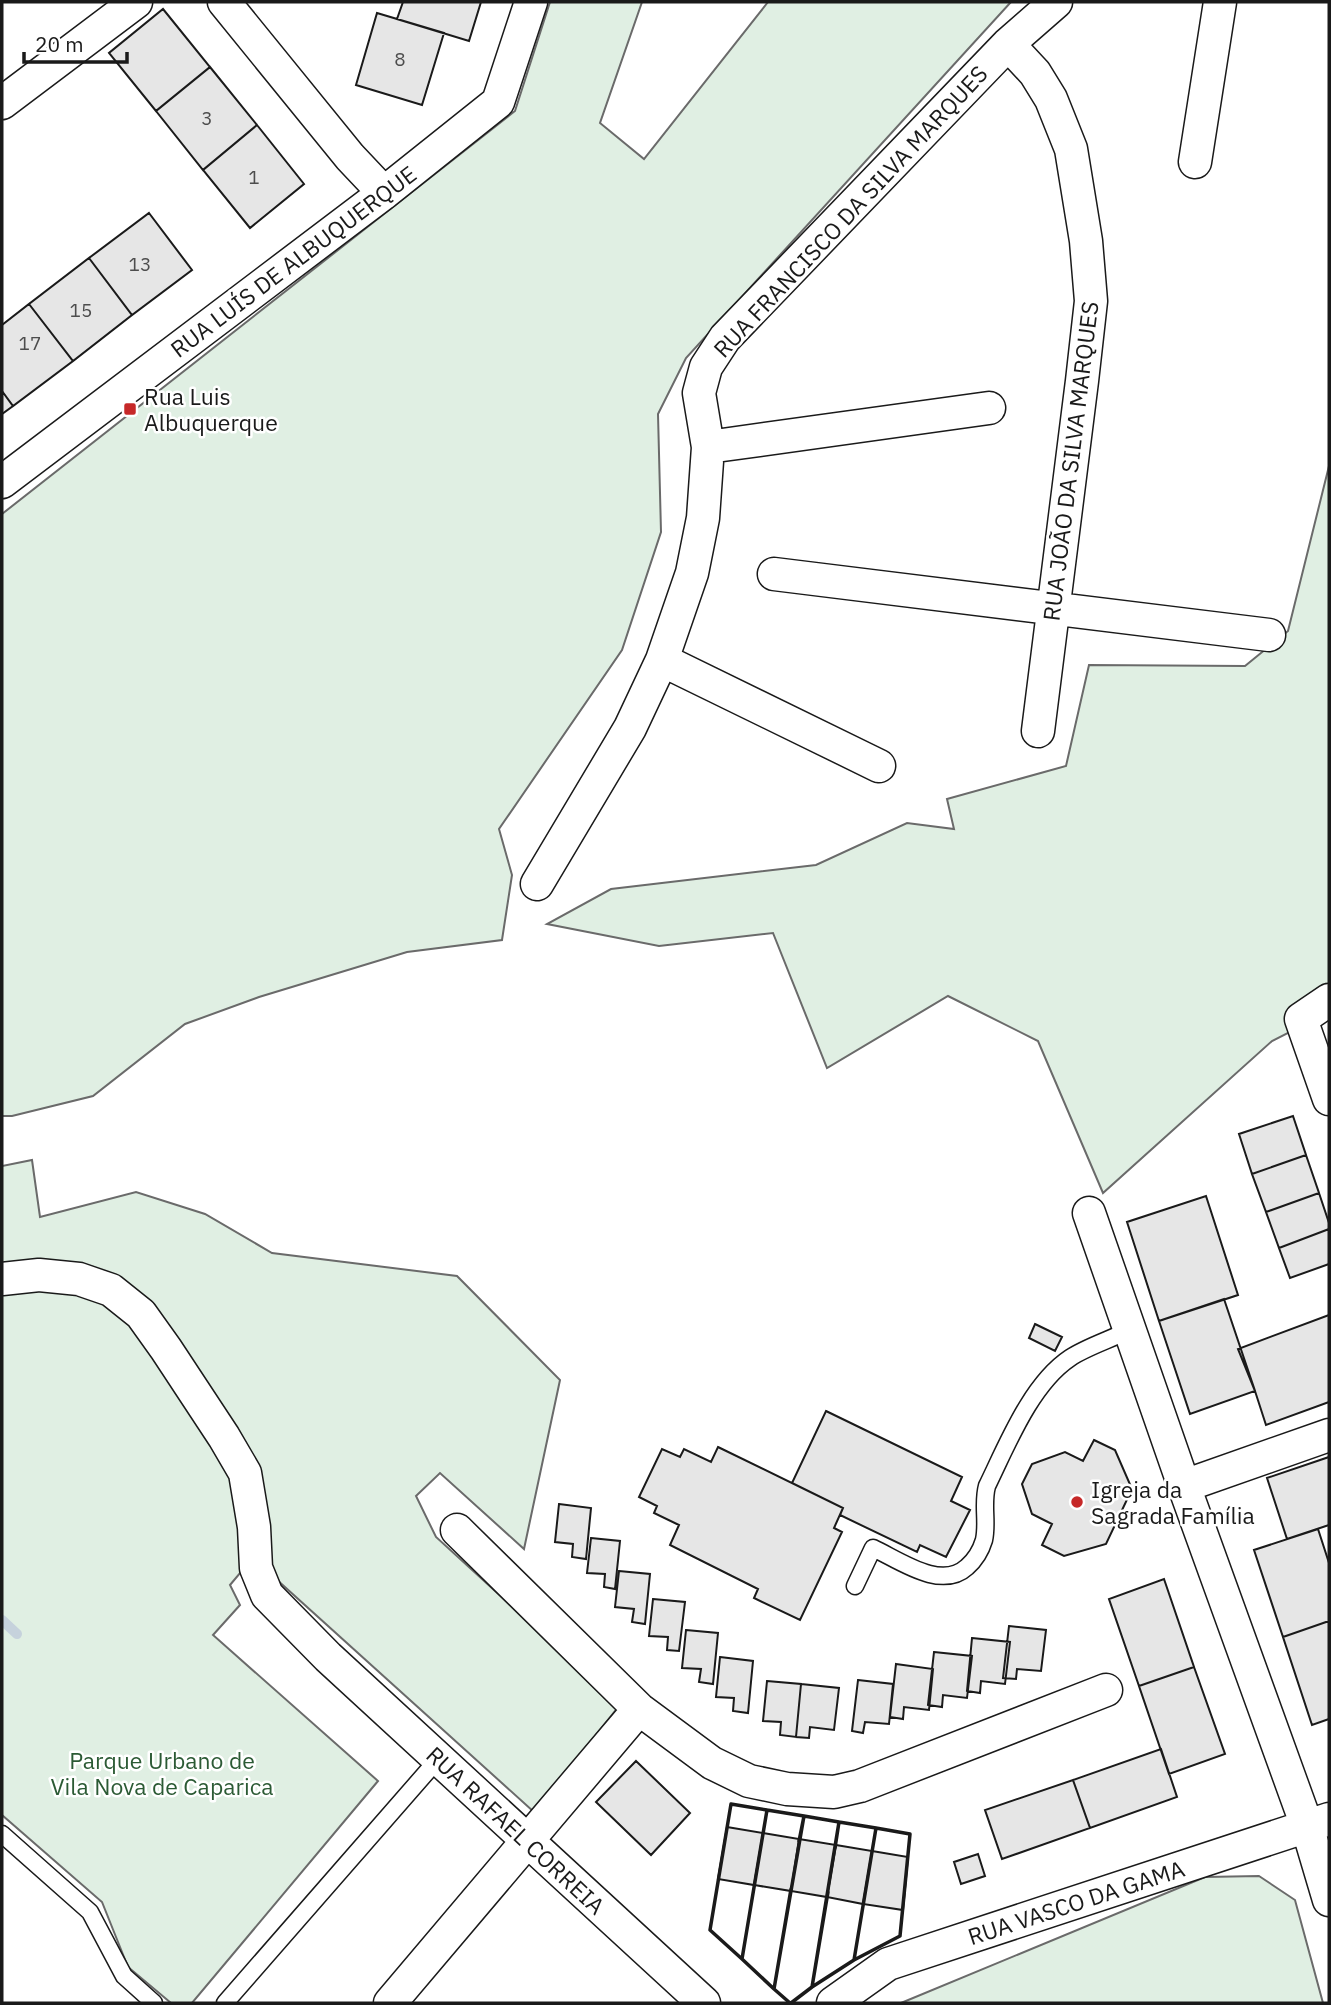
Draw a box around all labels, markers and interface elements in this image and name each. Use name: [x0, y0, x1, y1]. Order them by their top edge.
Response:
scale bar: [24, 21, 128, 65]
text: 20 m: [35, 30, 84, 58]
house number: 8: [394, 47, 406, 71]
street label: RUA FRANCISCO DA SILVA MARQUES: [706, 59, 994, 363]
house number: 3: [201, 106, 213, 130]
street label: RUA LUÍS DE ALBUQUERQUE: [164, 159, 422, 363]
house number: 1: [248, 165, 260, 189]
house number: 13: [129, 252, 151, 276]
house number: 15: [70, 298, 92, 322]
street label: RUA JOÃO DA SILVA MARQUES: [1036, 300, 1104, 622]
house number: 17: [19, 331, 41, 355]
place label: Rua Luis Albuquerque: [144, 381, 278, 437]
marker: Rua Luis Albuquerque: [122, 401, 138, 417]
place label: Igreja da Sagrada Família: [1091, 1474, 1255, 1530]
marker: Igreja da Sagrada Família: [1069, 1494, 1085, 1510]
street label: RUA RAFAEL CORREIA: [420, 1739, 612, 1921]
park label: Parque Urbano de Vila Nova de Caparica: [50, 1745, 274, 1801]
street label: RUA VASCO DA GAMA: [964, 1853, 1188, 1951]

